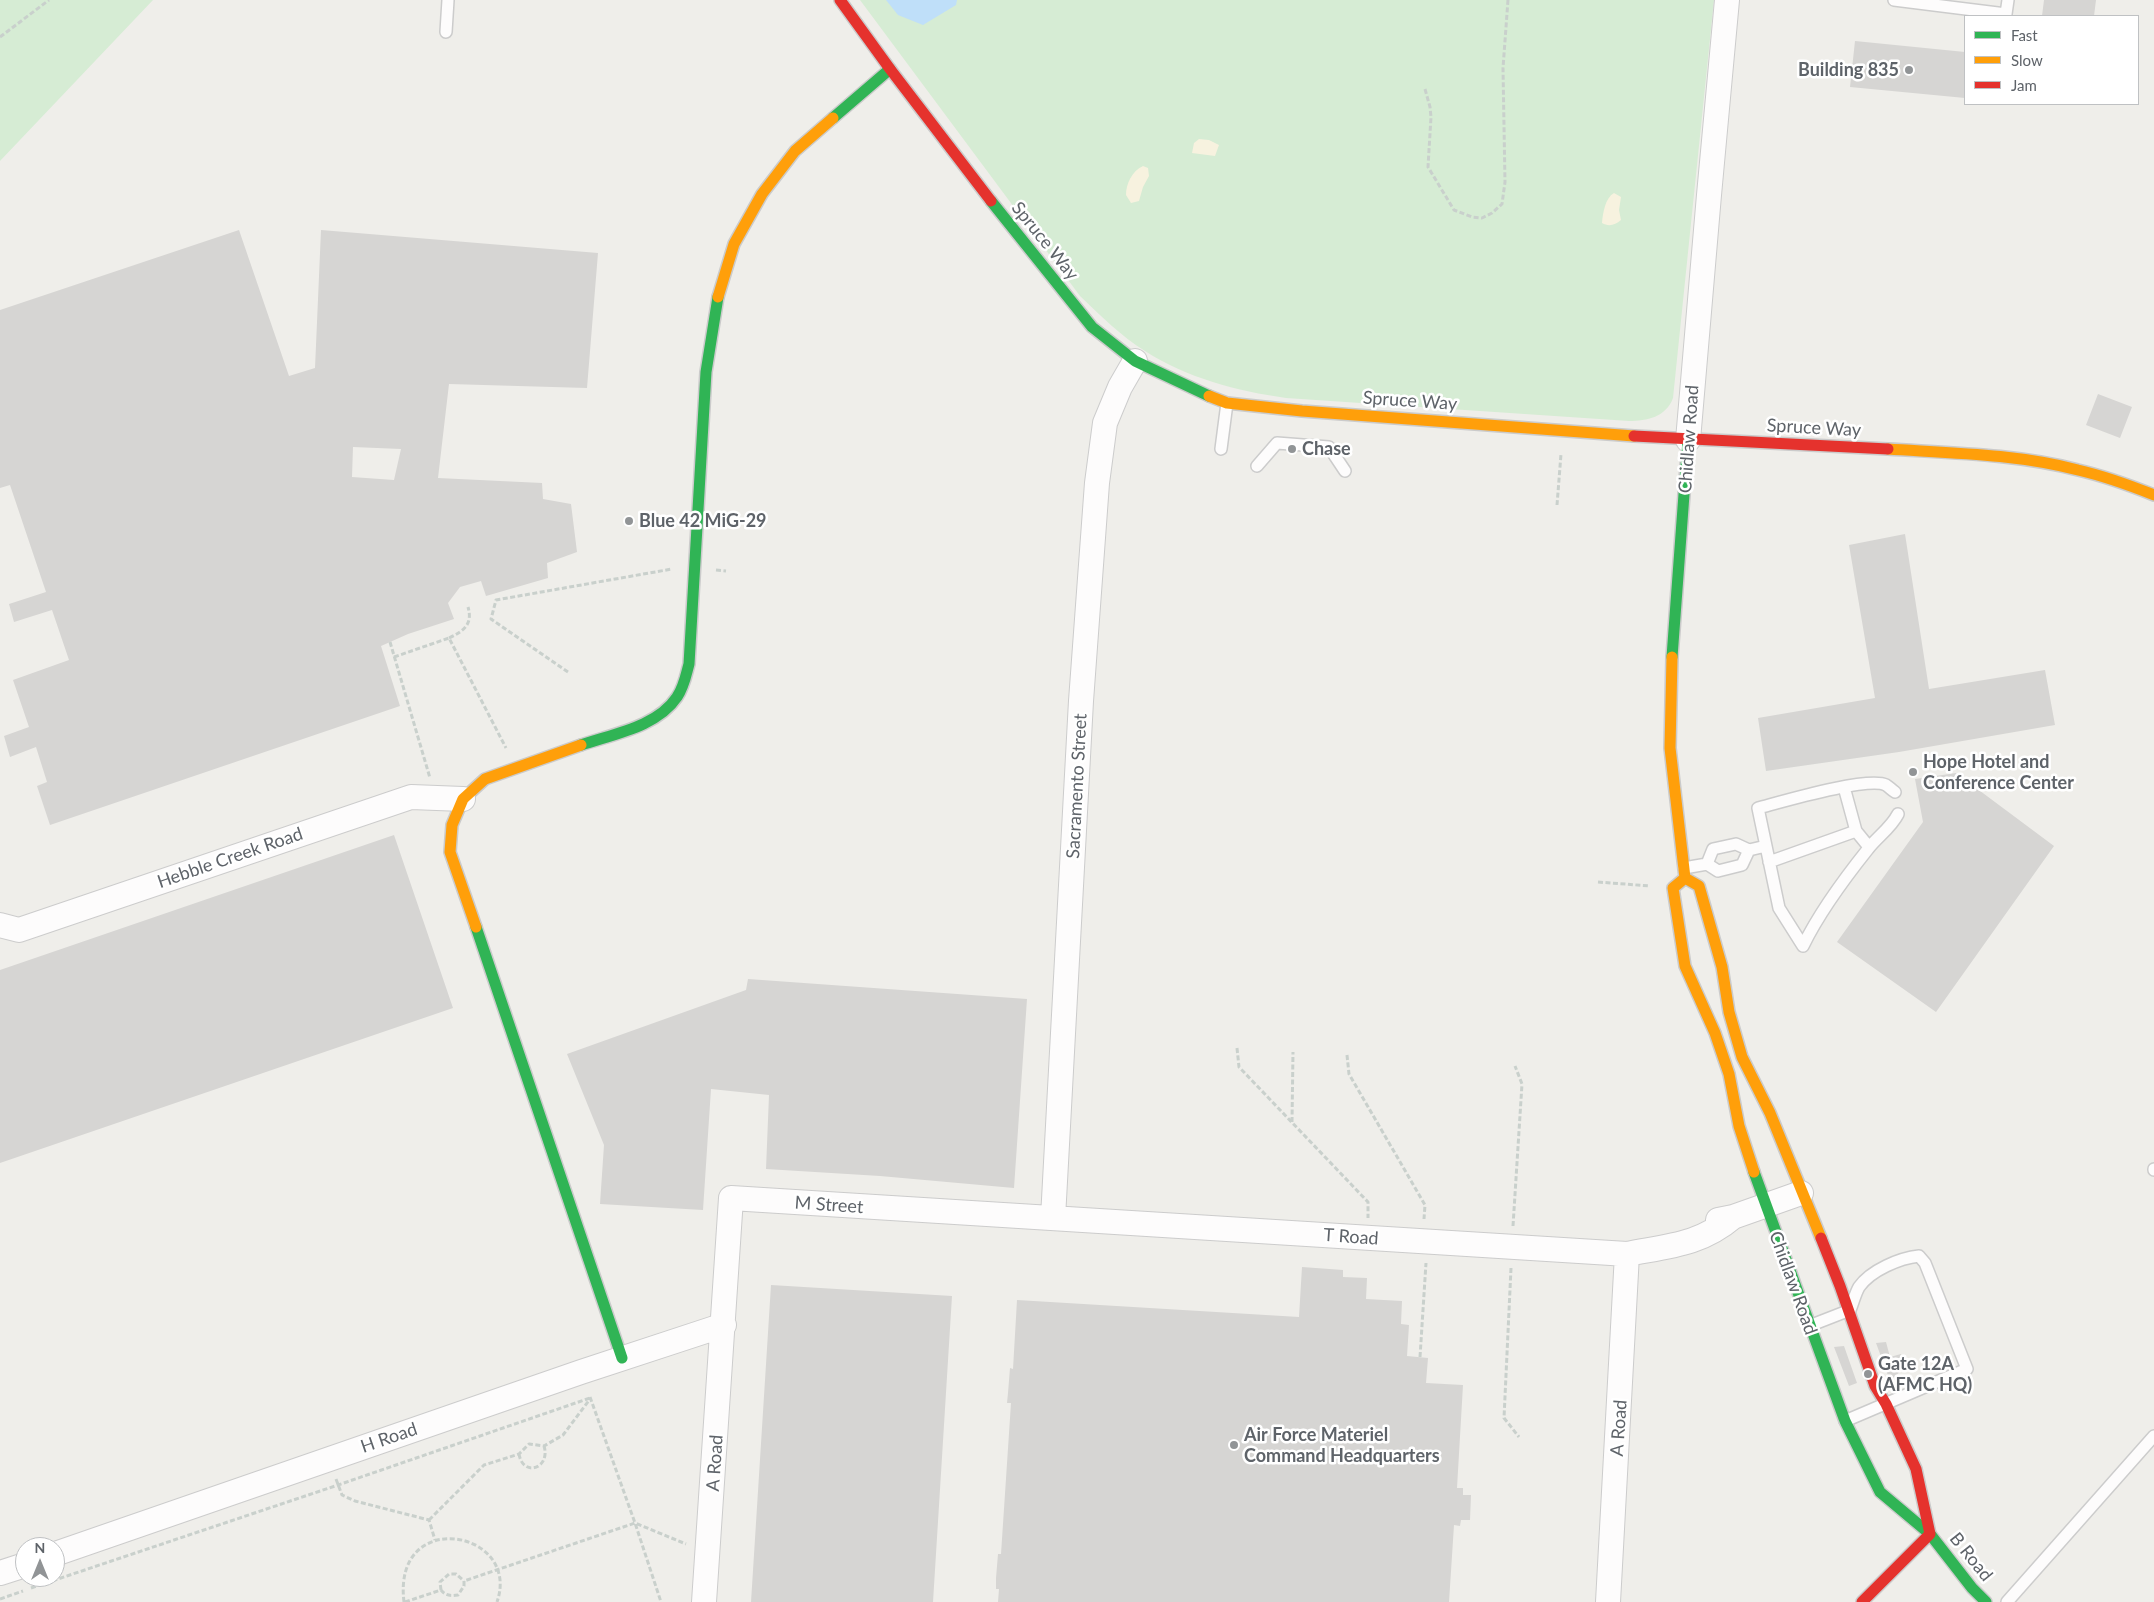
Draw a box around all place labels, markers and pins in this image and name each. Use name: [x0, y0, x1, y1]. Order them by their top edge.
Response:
place label: Building 835: [1798, 59, 1899, 81]
marker: Building 835: [1903, 64, 1915, 76]
place label: Chase: [1302, 438, 1351, 460]
marker: Chase: [1286, 443, 1298, 455]
place label: Blue 42 MiG-29: [639, 510, 767, 532]
marker: Blue 42 MiG-29: [623, 515, 635, 527]
place label: Hope Hotel and Conference Center: [1923, 751, 2074, 794]
marker: Hope Hotel and Conference Center: [1907, 766, 1919, 778]
place label: Gate 12A (AFMC HQ): [1878, 1353, 1972, 1396]
marker: Gate 12A (AFMC HQ): [1862, 1368, 1874, 1380]
place label: Air Force Materiel Command Headquarters: [1244, 1424, 1440, 1466]
marker: Air Force Materiel Command Headquarters: [1228, 1439, 1240, 1451]

